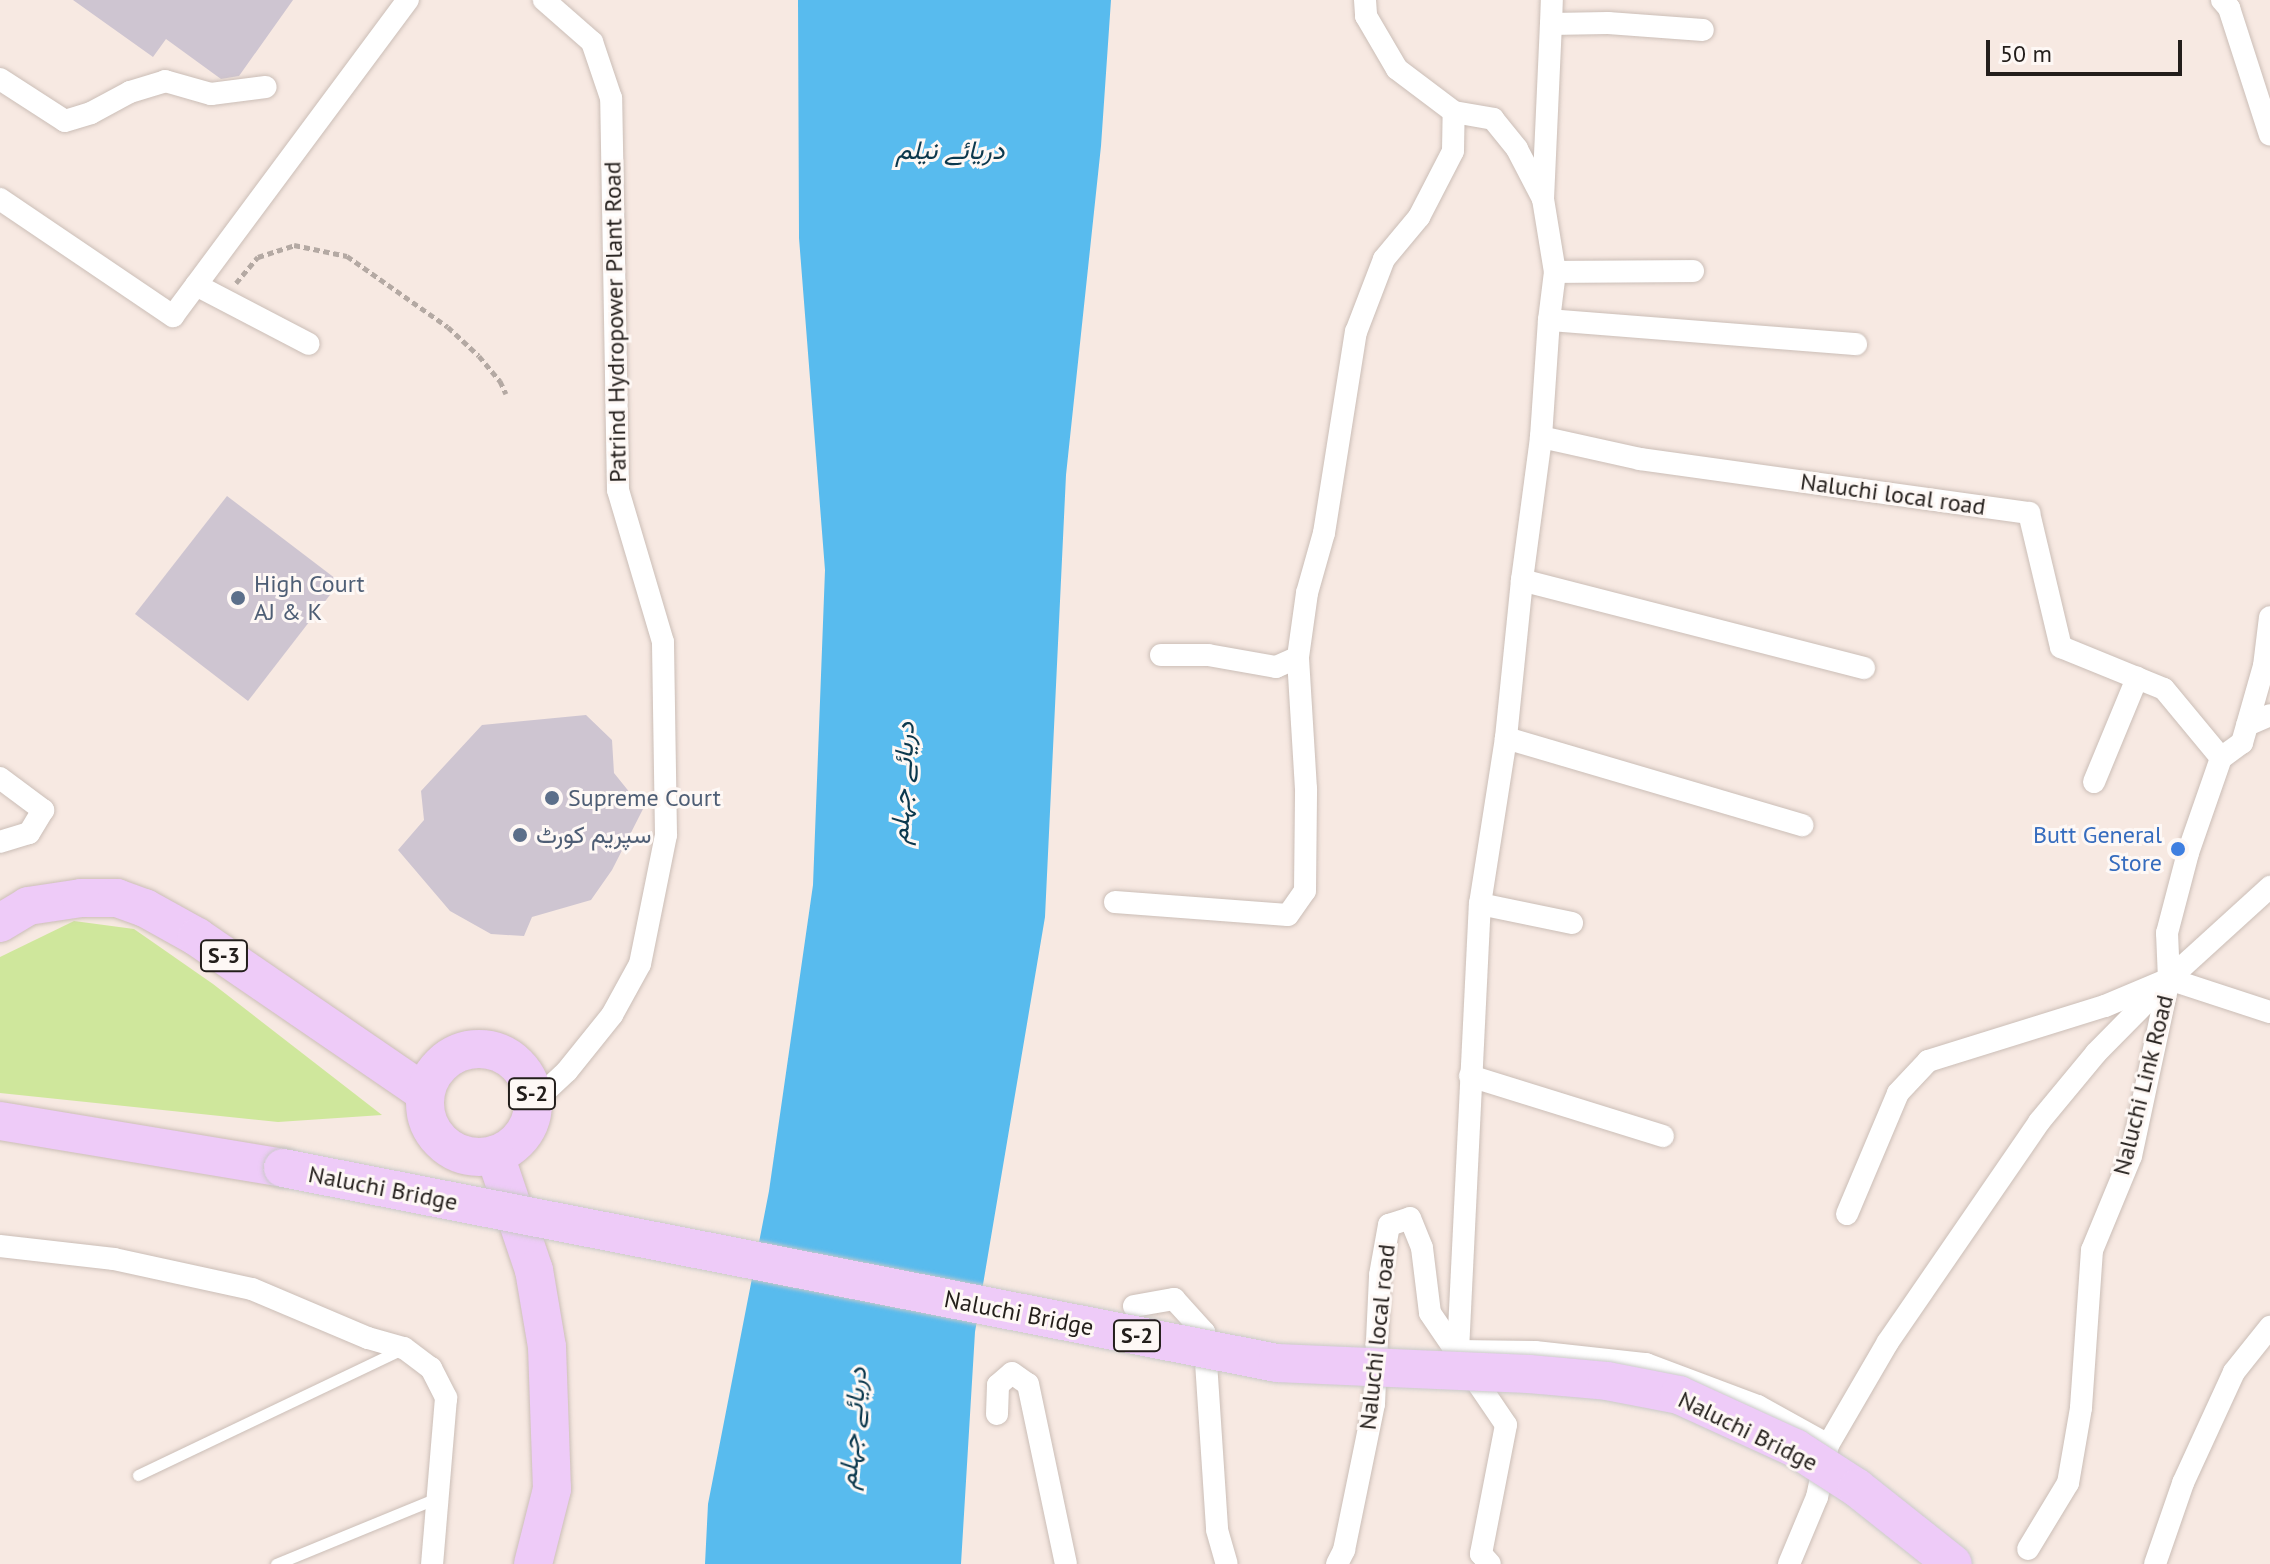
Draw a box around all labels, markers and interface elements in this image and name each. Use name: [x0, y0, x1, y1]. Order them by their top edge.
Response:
scale bar: [1990, 24, 2186, 74]
text: 50 m: [2000, 38, 2052, 69]
water label: دریائے نیلم: [896, 134, 1004, 166]
street label: Patrind Hydropower Plant Road: [598, 161, 632, 483]
street label: Naluchi local road: [1799, 467, 1987, 521]
place label: High Court AJ & K: [254, 570, 365, 626]
marker: High Court AJ & K: [229, 589, 247, 607]
water label: دریائے جہلم: [883, 721, 921, 845]
place label: Supreme Court: [568, 784, 721, 812]
marker: Supreme Court: [543, 789, 561, 807]
place label: سپریم کورٹ: [536, 821, 651, 849]
place label: Butt General Store: [2033, 821, 2162, 877]
marker: سپریم کورٹ: [511, 826, 529, 844]
marker: Butt General Store: [2169, 840, 2187, 858]
road number: S-3: [198, 938, 250, 974]
street label: Naluchi Link Road: [2107, 992, 2179, 1178]
road number: S-2: [506, 1076, 558, 1112]
street label: Naluchi Bridge: [306, 1159, 460, 1217]
street label: Naluchi local road: [1353, 1243, 1401, 1431]
street label: Naluchi Bridge: [942, 1284, 1096, 1342]
road number: S-2: [1111, 1318, 1163, 1354]
water label: دریائے جہلم: [831, 1366, 873, 1490]
street label: Naluchi Bridge: [1674, 1385, 1822, 1477]

